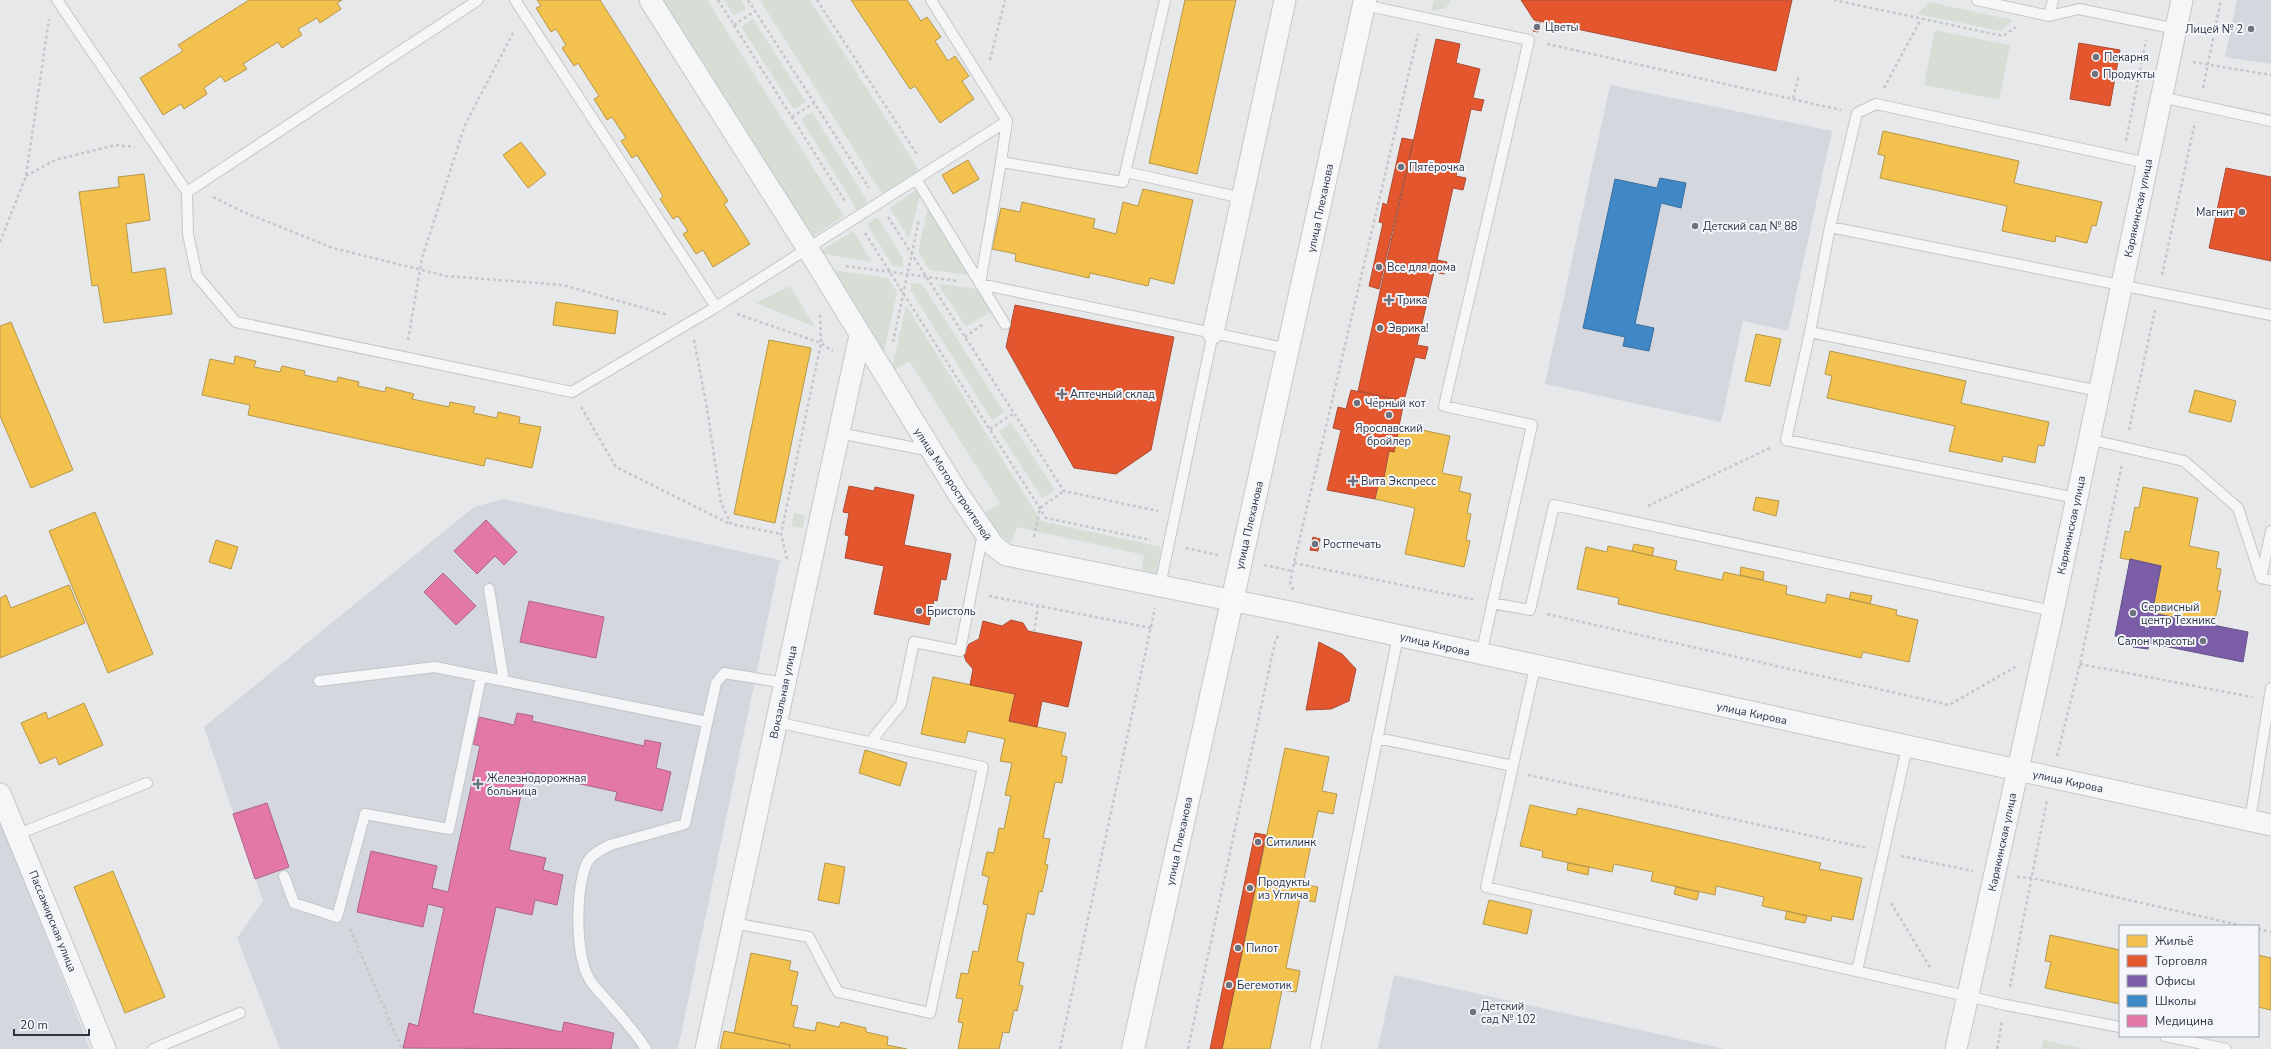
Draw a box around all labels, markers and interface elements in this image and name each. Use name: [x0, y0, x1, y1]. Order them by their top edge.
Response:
place label: Цветы: [1545, 20, 1579, 35]
marker: Цветы: [1532, 22, 1542, 32]
place label: Лицей № 2: [2185, 22, 2243, 37]
marker: Лицей № 2: [2246, 24, 2256, 34]
place label: Пекарня: [2104, 50, 2149, 65]
marker: Пекарня: [2091, 52, 2101, 62]
place label: Продукты: [2103, 67, 2155, 82]
marker: Продукты: [2090, 69, 2100, 79]
street label: Карякинская улица: [2121, 157, 2156, 259]
place label: Пятёрочка: [1409, 160, 1465, 175]
street label: улица Плеханова: [1304, 162, 1337, 254]
marker: Пятёрочка: [1396, 162, 1406, 172]
place label: Магнит: [2196, 205, 2234, 220]
marker: Магнит: [2237, 207, 2247, 217]
place label: Детский сад № 88: [1703, 219, 1798, 234]
marker: Детский сад № 88: [1690, 221, 1700, 231]
place label: Все для дома: [1387, 260, 1456, 275]
marker: Все для дома: [1374, 262, 1384, 272]
place label: Трика: [1397, 293, 1428, 308]
marker: Трика: [1384, 295, 1394, 305]
place label: Эврика!: [1388, 321, 1429, 336]
marker: Эврика!: [1375, 323, 1385, 333]
place label: Аптечный склад: [1070, 387, 1155, 402]
marker: Аптечный склад: [1057, 389, 1067, 399]
place label: Чёрный кот: [1365, 396, 1426, 411]
marker: Чёрный кот: [1352, 398, 1362, 408]
marker: Ярославский бройлер: [1384, 410, 1394, 420]
place label: Ярославский бройлер: [1355, 421, 1423, 449]
street label: улица Моторостроителей: [910, 425, 995, 544]
place label: Вита Экспресс: [1361, 474, 1436, 489]
street label: Карякинская улица: [2054, 474, 2089, 576]
marker: Вита Экспресс: [1348, 476, 1358, 486]
street label: улица Плеханова: [1232, 479, 1267, 571]
place label: Ростпечать: [1323, 537, 1381, 552]
marker: Ростпечать: [1310, 539, 1320, 549]
place label: Сервисный центр Техникс: [2141, 600, 2216, 628]
place label: Бристоль: [927, 604, 976, 619]
marker: Бристоль: [914, 606, 924, 616]
marker: Сервисный центр Техникс: [2128, 608, 2138, 618]
street label: улица Кирова: [1398, 629, 1472, 660]
place label: Салон красоты: [2117, 634, 2195, 649]
marker: Салон красоты: [2198, 636, 2208, 646]
street label: Вокзальная улица: [766, 644, 801, 740]
street label: улица Кирова: [1715, 699, 1789, 728]
street label: улица Кирова: [2031, 767, 2105, 796]
place label: Железнодорожная больница: [487, 771, 586, 799]
marker: Железнодорожная больница: [472, 778, 484, 790]
street label: Карякинская улица: [1985, 791, 2020, 893]
street label: улица Плеханова: [1163, 795, 1196, 887]
place label: Ситилинк: [1266, 835, 1316, 850]
marker: Ситилинк: [1253, 837, 1263, 847]
street label: Пассажирская улица: [25, 868, 80, 974]
place label: Продукты из Углича: [1258, 875, 1310, 903]
marker: Продукты из Углича: [1245, 883, 1255, 893]
legend: [2119, 925, 2259, 1037]
text: Жильё: [2155, 933, 2193, 949]
place label: Пилот: [1246, 941, 1278, 956]
marker: Пилот: [1233, 943, 1243, 953]
text: Торговля: [2155, 953, 2207, 969]
text: Офисы: [2155, 973, 2195, 989]
place label: Бегемотик: [1237, 978, 1292, 993]
marker: Бегемотик: [1224, 980, 1234, 990]
text: Школы: [2155, 993, 2196, 1009]
place label: Детский сад № 102: [1481, 999, 1536, 1027]
marker: Детский сад № 102: [1468, 1007, 1478, 1017]
scale bar: [14, 1011, 89, 1037]
text: Медицина: [2155, 1013, 2214, 1029]
text: 20 m: [20, 1017, 48, 1033]

